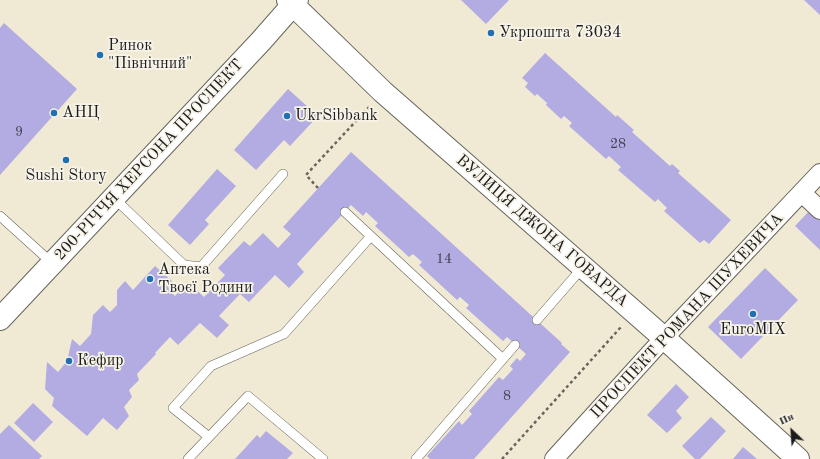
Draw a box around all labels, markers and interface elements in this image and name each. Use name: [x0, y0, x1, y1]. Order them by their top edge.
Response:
place label: Укрпошта 73034: [499, 23, 621, 43]
marker: Укрпошта 73034: [486, 28, 496, 38]
place label: Ринок "Північний": [108, 36, 192, 74]
marker: Ринок "Північний": [95, 50, 105, 60]
street label: 200-РІЧЧЯ ХЕРСОНА ПРОСПЕКТ: [51, 55, 247, 265]
place label: АНЦ: [62, 103, 100, 123]
place label: UkrSibbank: [295, 106, 378, 126]
marker: АНЦ: [49, 108, 59, 118]
marker: UkrSibbank: [282, 111, 292, 121]
house number: 9: [15, 124, 23, 140]
house number: 28: [610, 136, 626, 152]
street label: ВУЛИЦЯ ДЖОНА ГОВАРДА: [452, 151, 632, 311]
marker: Sushi Story: [61, 155, 71, 165]
place label: Sushi Story: [25, 166, 107, 186]
street label: ПРОСПЕКТ РОМАНА ШУХЕВИЧА: [587, 209, 787, 423]
house number: 14: [436, 251, 452, 267]
place label: Аптека Твоєї Родини: [158, 260, 252, 298]
marker: Аптека Твоєї Родини: [145, 274, 155, 284]
marker: EuroMIX: [748, 309, 758, 319]
place label: EuroMIX: [720, 320, 786, 340]
place label: Кефир: [77, 351, 124, 371]
marker: Кефир: [64, 356, 74, 366]
house number: 8: [503, 388, 511, 404]
north arrow: [772, 411, 812, 451]
text: Пн: [778, 411, 796, 428]

